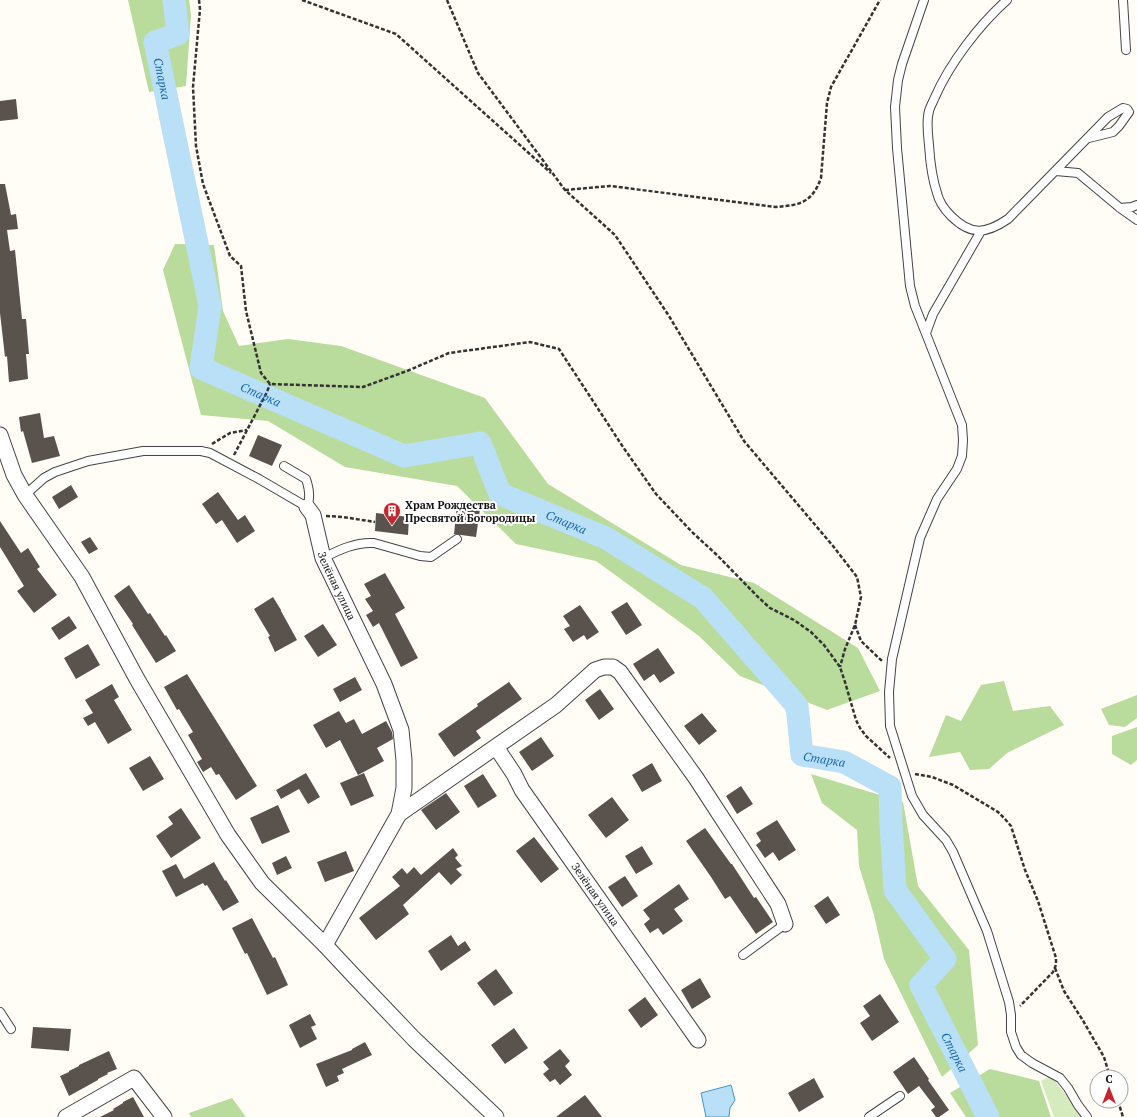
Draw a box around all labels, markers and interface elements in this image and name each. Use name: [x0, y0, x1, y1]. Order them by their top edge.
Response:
water label: Старка: [151, 56, 174, 101]
water label: Старка: [238, 379, 283, 409]
place label: Храм Рождества Пресвятой Богородицы: [405, 498, 535, 525]
building icon: Храм Рождества Пресвятой Богородицы: [382, 501, 402, 526]
water label: Старка: [544, 506, 589, 537]
street label: Зелёная улица: [315, 550, 359, 623]
water label: Старка: [802, 748, 847, 770]
street label: Зелёная улица: [568, 860, 623, 929]
water label: Старка: [939, 1030, 971, 1074]
north arrow: [1089, 1069, 1129, 1109]
text: С: [1105, 1072, 1113, 1086]

